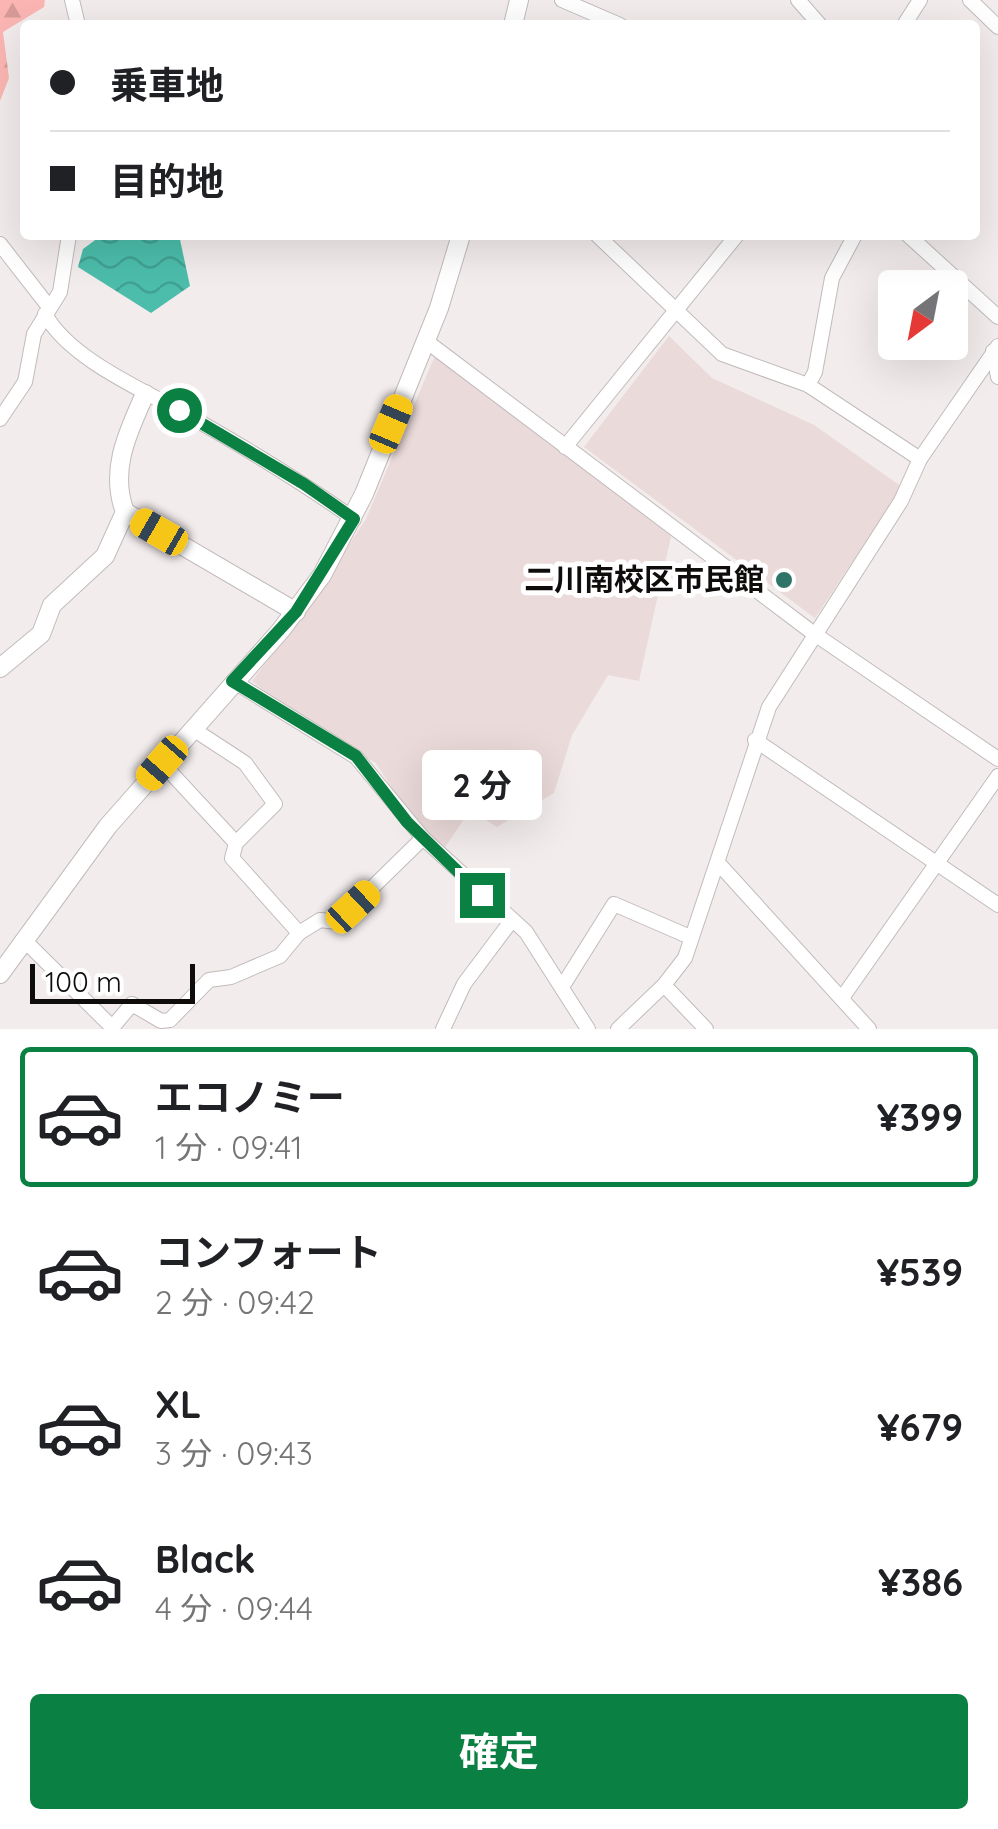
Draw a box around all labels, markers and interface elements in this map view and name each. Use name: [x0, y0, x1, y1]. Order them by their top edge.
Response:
text: 乗車地: [110, 61, 224, 109]
text: 目的地: [110, 157, 224, 205]
north arrow: [878, 270, 968, 360]
map controls: [878, 270, 968, 360]
route start: [157, 388, 202, 433]
car: [365, 391, 417, 457]
car: [126, 504, 192, 560]
place label: 二川南校区市民館: [524, 560, 764, 598]
marker: 二川南校区市民館: [773, 569, 795, 591]
car: [131, 731, 193, 795]
callout: 2 分: [422, 750, 542, 820]
text: 2 分: [452, 765, 512, 805]
route end: [460, 873, 505, 918]
car: [321, 876, 385, 938]
scale bar: [30, 959, 195, 1004]
text: 100 m: [45, 964, 122, 999]
icon: car: [35, 1072, 125, 1162]
text: エコノミー: [155, 1073, 345, 1121]
text: ¥399: [877, 1093, 963, 1141]
text: 1 分 · 09:41: [155, 1127, 303, 1167]
icon: car: [35, 1227, 125, 1317]
text: コンフォート: [155, 1228, 382, 1276]
text: ¥539: [876, 1248, 963, 1296]
text: 2 分 · 09:42: [155, 1282, 315, 1322]
text: XL: [155, 1380, 201, 1428]
icon: car: [35, 1382, 125, 1472]
text: ¥679: [877, 1403, 963, 1451]
text: 3 分 · 09:43: [155, 1433, 313, 1473]
text: Black: [155, 1535, 255, 1583]
icon: car: [35, 1537, 125, 1627]
text: ¥386: [878, 1558, 963, 1606]
text: 4 分 · 09:44: [155, 1588, 313, 1628]
button: 確定: [30, 1694, 968, 1809]

